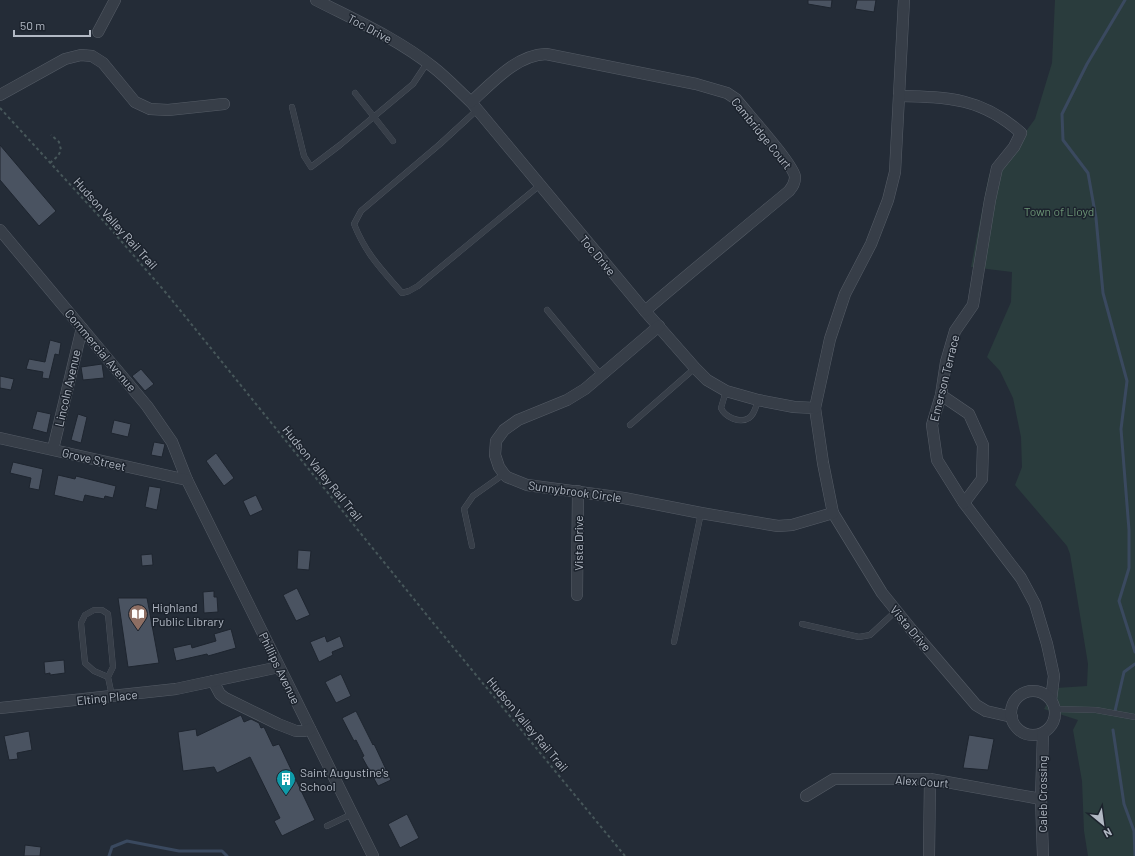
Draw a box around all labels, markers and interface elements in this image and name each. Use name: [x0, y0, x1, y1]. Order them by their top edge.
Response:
street label: Toc Drive: [346, 11, 394, 45]
scale bar: [14, 12, 90, 38]
text: 50 m: [20, 18, 45, 32]
street label: Cambridge Court: [729, 94, 795, 172]
street label: Hudson Valley Rail Trail: [71, 174, 161, 272]
park label: Town of Lloyd: [1024, 204, 1094, 218]
street label: Toc Drive: [577, 232, 619, 278]
street label: Commercial Avenue: [63, 306, 139, 394]
street label: Emerson Terrace: [926, 333, 962, 423]
street label: Lincoln Avenue: [51, 348, 83, 428]
street label: Hudson Valley Rail Trail: [280, 423, 366, 523]
street label: Grove Street: [61, 445, 127, 473]
street label: Sunnybrook Circle: [527, 478, 623, 504]
street label: Vista Drive: [571, 515, 585, 571]
place label: Highland Public Library: [152, 600, 224, 628]
street label: Vista Drive: [888, 602, 934, 654]
library icon: Highland Public Library: [127, 603, 149, 631]
street label: Phillips Avenue: [257, 630, 303, 706]
street label: Hudson Valley Rail Trail: [485, 674, 571, 774]
street label: Elting Place: [76, 687, 138, 707]
street label: Caleb Crossing: [1035, 756, 1049, 832]
place label: Saint Augustine's School: [300, 765, 389, 793]
building icon: Saint Augustine's School: [275, 768, 297, 796]
street label: Alex Court: [895, 772, 949, 790]
north arrow: [1083, 804, 1123, 844]
text: N: [1102, 826, 1114, 841]

